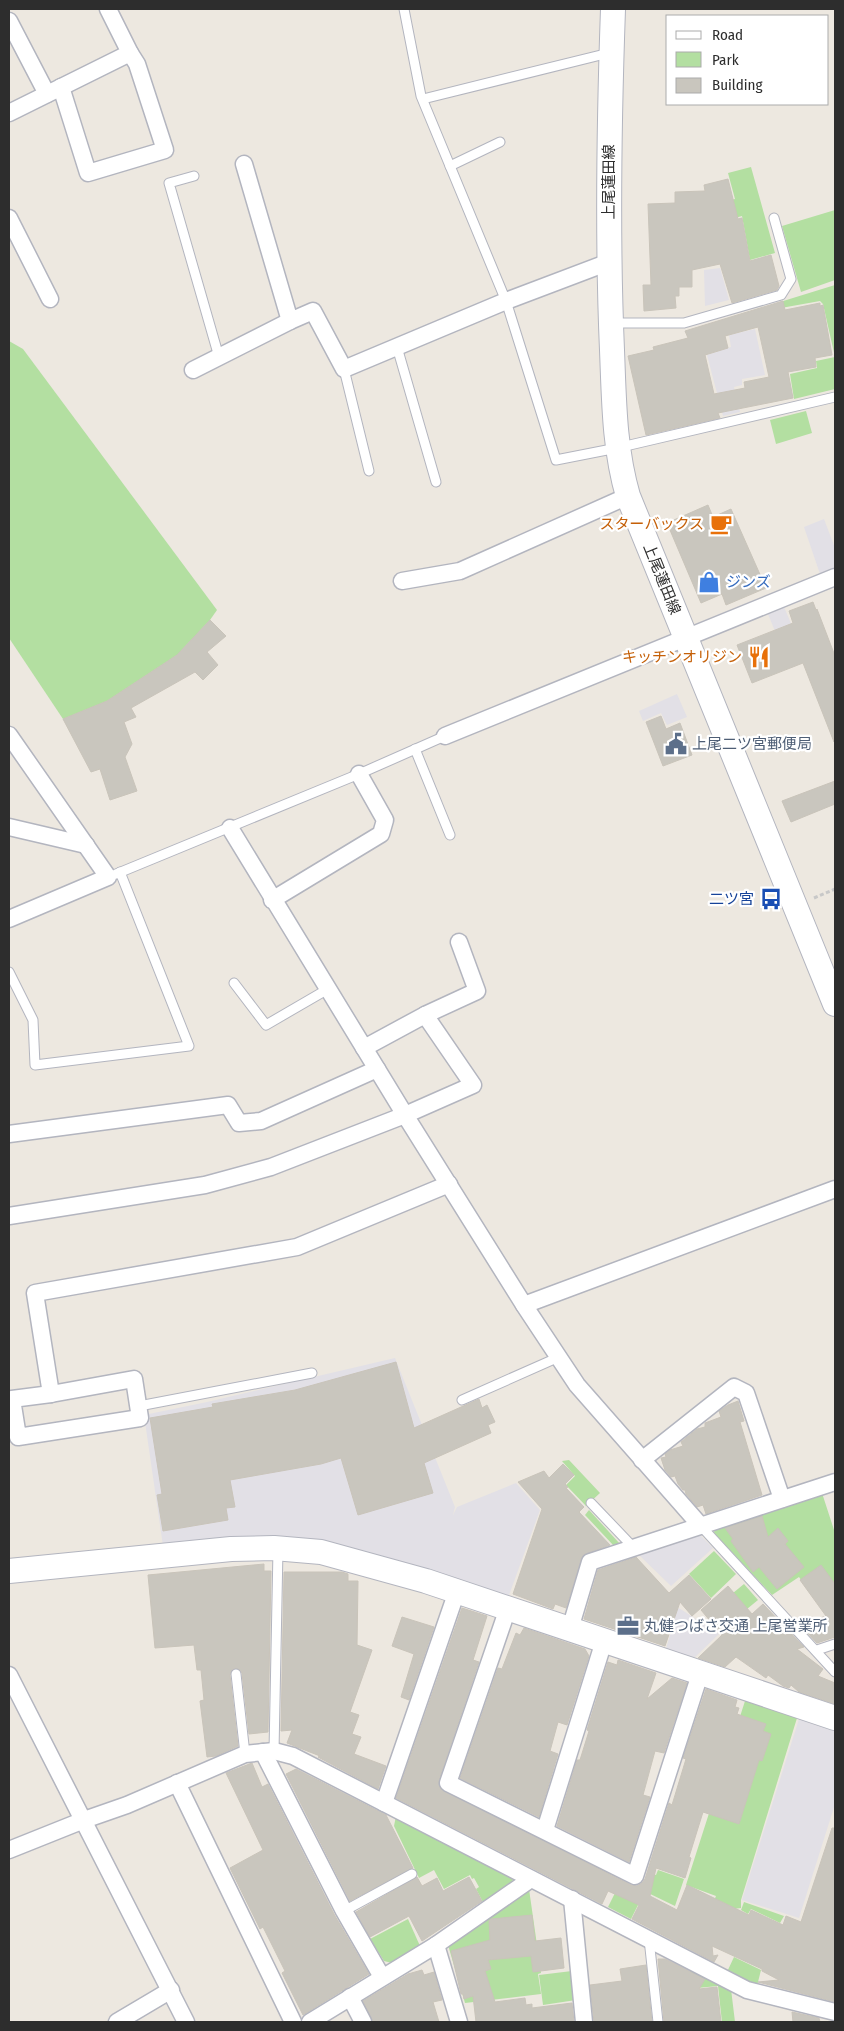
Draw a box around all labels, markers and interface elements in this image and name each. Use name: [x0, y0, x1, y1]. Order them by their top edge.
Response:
legend: [666, 15, 829, 105]
text: Road: [712, 26, 743, 44]
text: Park: [712, 51, 739, 69]
text: Building: [712, 76, 763, 94]
street label: 上尾蓮田線: [600, 144, 618, 220]
cafe icon: スターバックス: [708, 511, 734, 537]
place label: スターバックス: [600, 515, 704, 533]
street label: 上尾蓮田線: [640, 541, 684, 617]
shop icon: ジンズ: [696, 569, 722, 595]
place label: ジンズ: [726, 573, 771, 591]
restaurant icon: キッチンオリジン: [746, 644, 772, 670]
place label: キッチンオリジン: [622, 648, 742, 666]
public building icon: 上尾二ツ宮郵便局: [663, 731, 689, 757]
place label: 上尾二ツ宮郵便局: [692, 735, 812, 753]
bus stop icon: 二ツ宮: [758, 886, 784, 912]
place label: 二ツ宮: [709, 890, 754, 908]
office icon: 丸健つばさ交通 上尾営業所: [615, 1613, 641, 1639]
place label: 丸健つばさ交通 上尾営業所: [644, 1617, 828, 1635]

